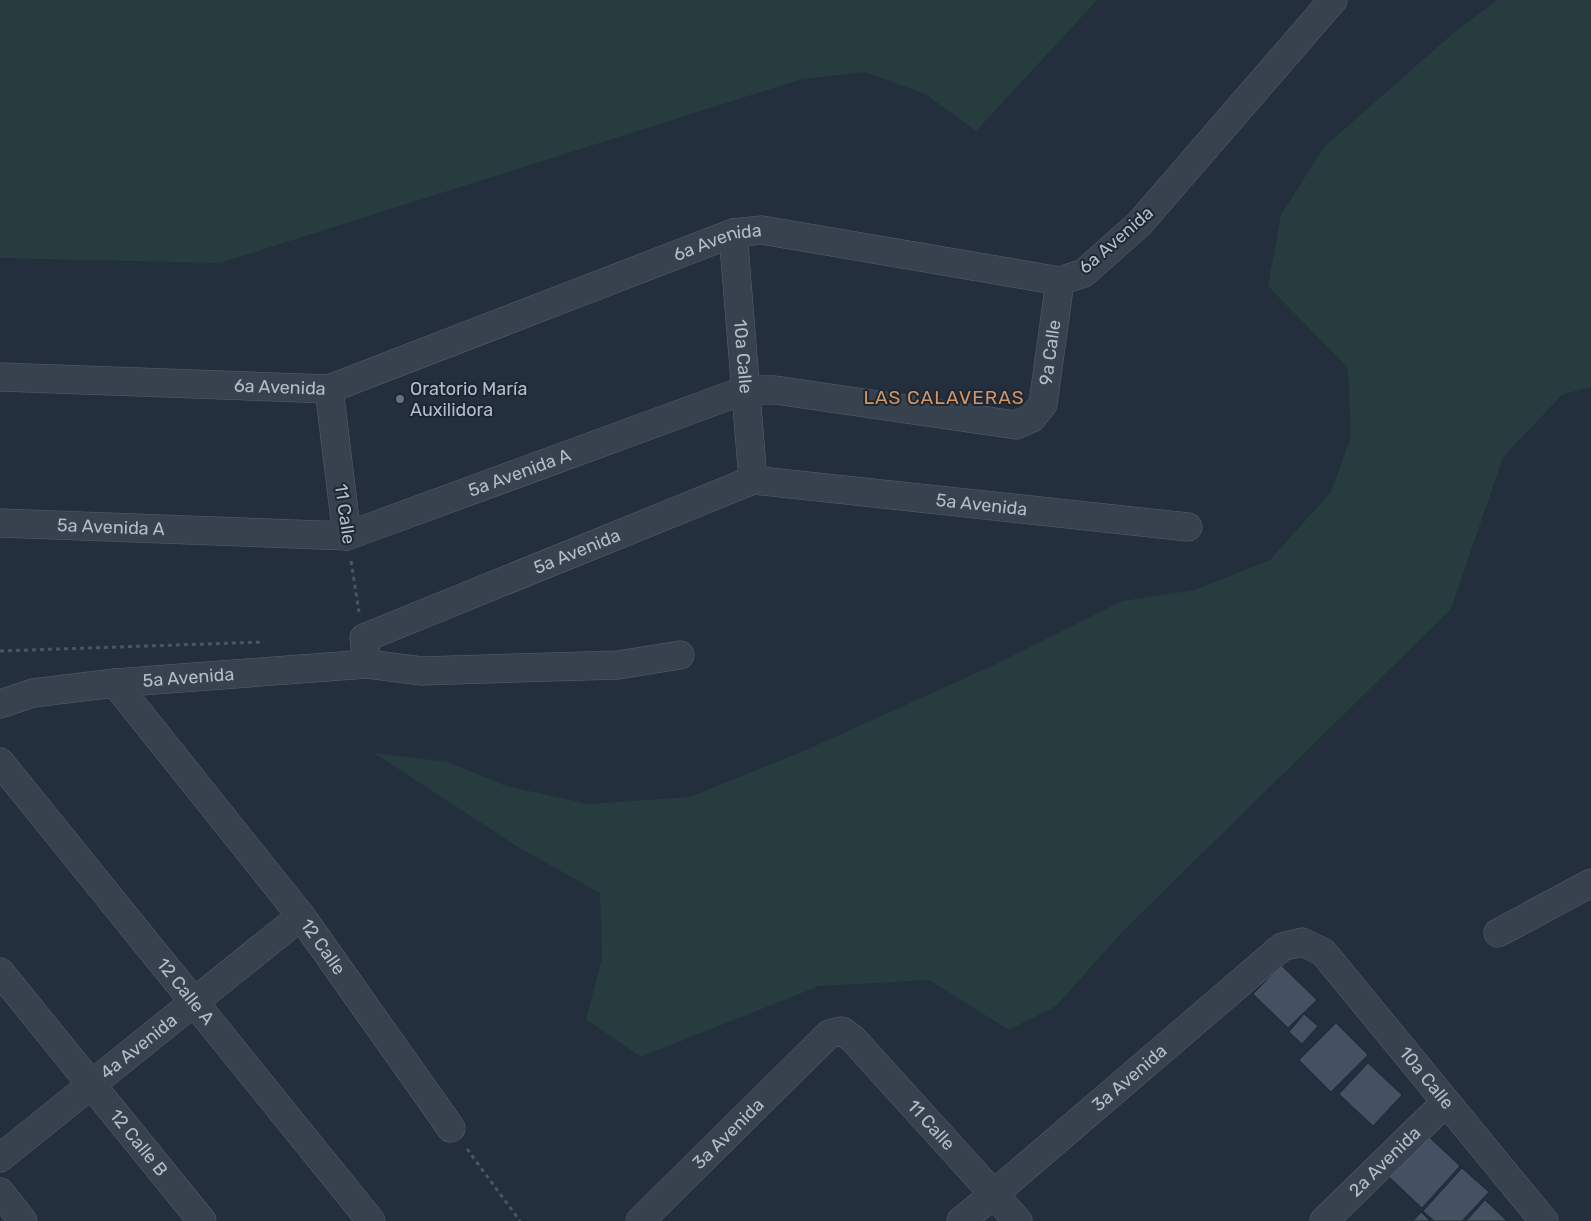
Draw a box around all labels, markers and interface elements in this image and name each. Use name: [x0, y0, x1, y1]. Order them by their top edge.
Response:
street label: 6a Avenida: [1074, 202, 1158, 278]
street label: 6a Avenida: [670, 219, 763, 266]
street label: 9a Calle: [1035, 318, 1066, 387]
street label: 10a Calle: [729, 319, 757, 395]
street label: 6a Avenida: [233, 375, 326, 400]
place label: Oratorio María Auxilidora: [410, 378, 527, 421]
district label: LAS CALAVERAS: [863, 386, 1025, 409]
marker: Oratorio María Auxilidora: [394, 393, 406, 405]
street label: 5a Avenida A: [465, 444, 574, 502]
street label: 11 Calle: [330, 482, 360, 546]
street label: 5a Avenida: [935, 489, 1028, 521]
street label: 5a Avenida A: [57, 514, 165, 540]
street label: 5a Avenida: [530, 524, 624, 579]
street label: 5a Avenida: [142, 663, 235, 692]
street label: 12 Calle: [296, 915, 350, 979]
street label: 12 Calle A: [152, 954, 219, 1029]
street label: 4a Avenida: [96, 1009, 182, 1084]
street label: 3a Avenida: [1087, 1040, 1171, 1116]
street label: 10a Calle: [1394, 1042, 1459, 1114]
street label: 3a Avenida: [688, 1094, 769, 1174]
street label: 11 Calle: [903, 1095, 960, 1155]
street label: 12 Calle B: [105, 1105, 172, 1181]
street label: 2a Avenida: [1344, 1122, 1425, 1202]

